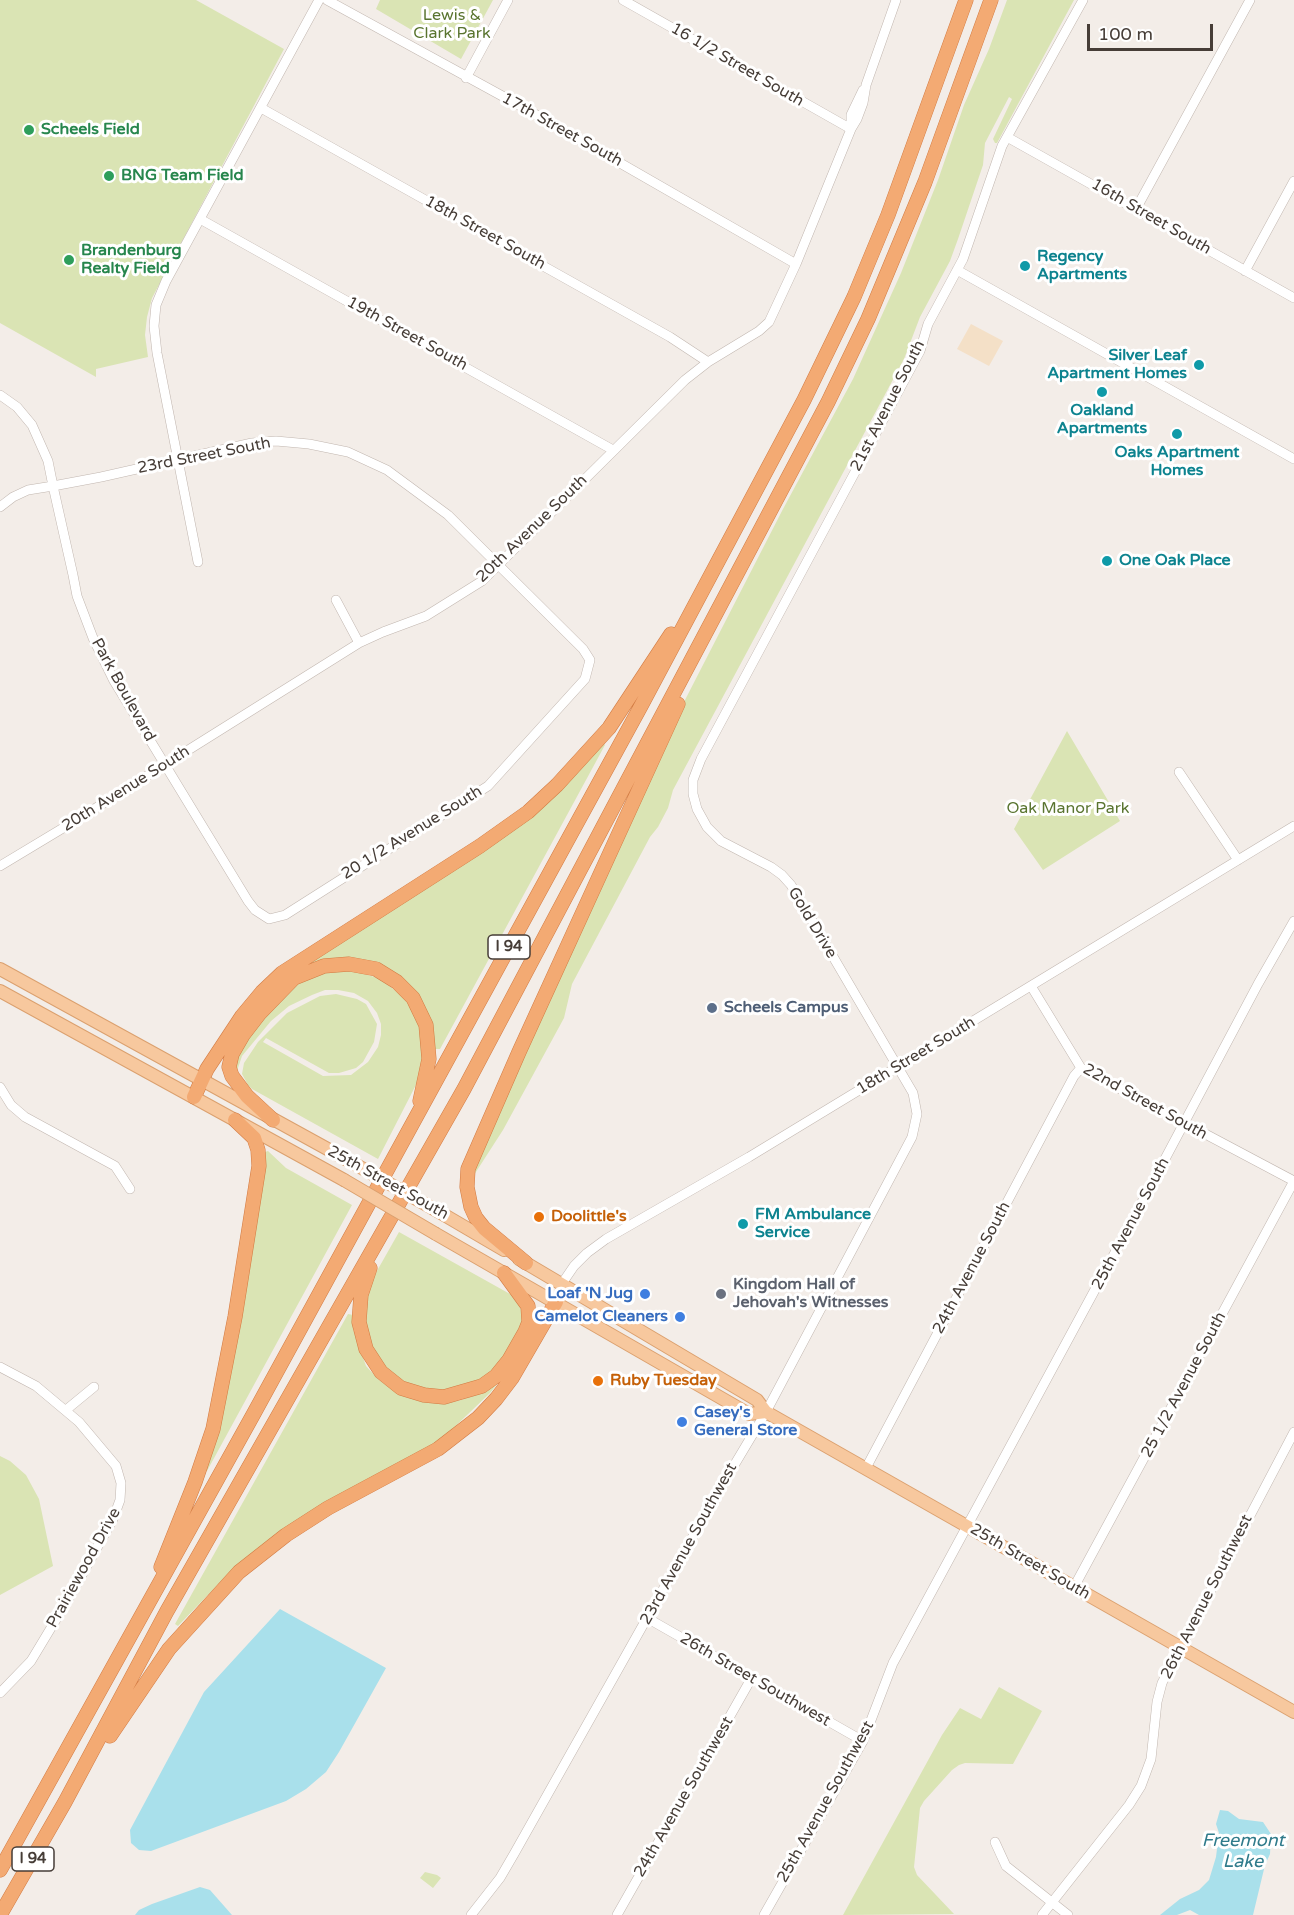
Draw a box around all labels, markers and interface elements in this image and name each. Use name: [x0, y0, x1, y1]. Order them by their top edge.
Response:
park label: Lewis & Clark Park: [413, 6, 491, 44]
scale bar: [1090, 12, 1216, 50]
street label: 16 1/2 Street South: [667, 19, 807, 111]
text: 100 m: [1098, 23, 1153, 45]
street label: 17th Street South: [498, 89, 626, 171]
place label: Scheels Field: [41, 120, 140, 140]
marker: Scheels Field: [22, 123, 36, 137]
place label: BNG Team Field: [121, 166, 243, 186]
marker: BNG Team Field: [102, 169, 116, 183]
street label: 16th Street South: [1088, 175, 1214, 259]
street label: 18th Street South: [421, 192, 549, 274]
place label: Brandenburg Realty Field: [81, 241, 182, 279]
place label: Regency Apartments: [1037, 247, 1127, 285]
marker: Brandenburg Realty Field: [62, 253, 76, 267]
marker: Regency Apartments: [1018, 259, 1032, 273]
street label: 19th Street South: [343, 293, 471, 375]
street label: 21st Avenue South: [847, 337, 929, 475]
place label: Silver Leaf Apartment Homes: [1047, 346, 1187, 384]
marker: Silver Leaf Apartment Homes: [1192, 358, 1206, 372]
marker: Oakland Apartments: [1095, 385, 1109, 399]
place label: Oakland Apartments: [1057, 401, 1147, 439]
marker: Oaks Apartment Homes: [1170, 427, 1184, 441]
street label: 23rd Street South: [136, 434, 272, 478]
place label: Oaks Apartment Homes: [1115, 443, 1239, 481]
street label: 20th Avenue South: [473, 471, 591, 587]
place label: One Oak Place: [1119, 551, 1231, 571]
marker: One Oak Place: [1100, 554, 1114, 568]
street label: Park Boulevard: [87, 635, 159, 745]
street label: 20th Avenue South: [59, 742, 193, 836]
street label: 20 1/2 Avenue South: [338, 782, 486, 884]
park label: Oak Manor Park: [1006, 799, 1130, 819]
street label: Gold Drive: [783, 884, 841, 962]
road number: I 94: [488, 935, 530, 959]
place label: Scheels Campus: [724, 998, 848, 1018]
marker: Scheels Campus: [705, 1001, 719, 1015]
street label: 18th Street South: [853, 1013, 979, 1099]
street label: 22nd Street South: [1079, 1060, 1211, 1144]
street label: 25th Street South: [324, 1142, 452, 1224]
street label: 25th Avenue South: [1088, 1155, 1174, 1293]
street label: 24th Avenue South: [929, 1199, 1015, 1337]
place label: FM Ambulance Service: [755, 1205, 871, 1243]
place label: Doolittle's: [551, 1207, 627, 1227]
marker: Doolittle's: [532, 1210, 546, 1224]
marker: FM Ambulance Service: [736, 1217, 750, 1231]
place label: Kingdom Hall of Jehovah's Witnesses: [733, 1275, 888, 1313]
place label: Loaf 'N Jug: [547, 1284, 633, 1304]
marker: Loaf 'N Jug: [638, 1287, 652, 1301]
marker: Kingdom Hall of Jehovah's Witnesses: [714, 1287, 728, 1301]
place label: Camelot Cleaners: [534, 1307, 668, 1327]
street label: 25 1/2 Avenue South: [1137, 1309, 1231, 1461]
marker: Camelot Cleaners: [673, 1310, 687, 1324]
place label: Ruby Tuesday: [610, 1371, 717, 1391]
marker: Ruby Tuesday: [591, 1374, 605, 1388]
place label: Casey's General Store: [694, 1403, 797, 1441]
marker: Casey's General Store: [675, 1415, 689, 1429]
street label: 23rd Avenue Southwest: [636, 1460, 742, 1628]
street label: Prairiewood Drive: [43, 1505, 125, 1631]
street label: 26th Avenue Southwest: [1157, 1512, 1257, 1682]
street label: 25th Street South: [967, 1520, 1093, 1604]
street label: 26th Street Southwest: [676, 1629, 834, 1731]
street label: 24th Avenue Southwest: [630, 1713, 738, 1881]
street label: 25th Avenue Southwest: [774, 1718, 878, 1886]
water label: Freemont Lake: [1202, 1830, 1284, 1872]
road number: I 94: [12, 1847, 54, 1871]

